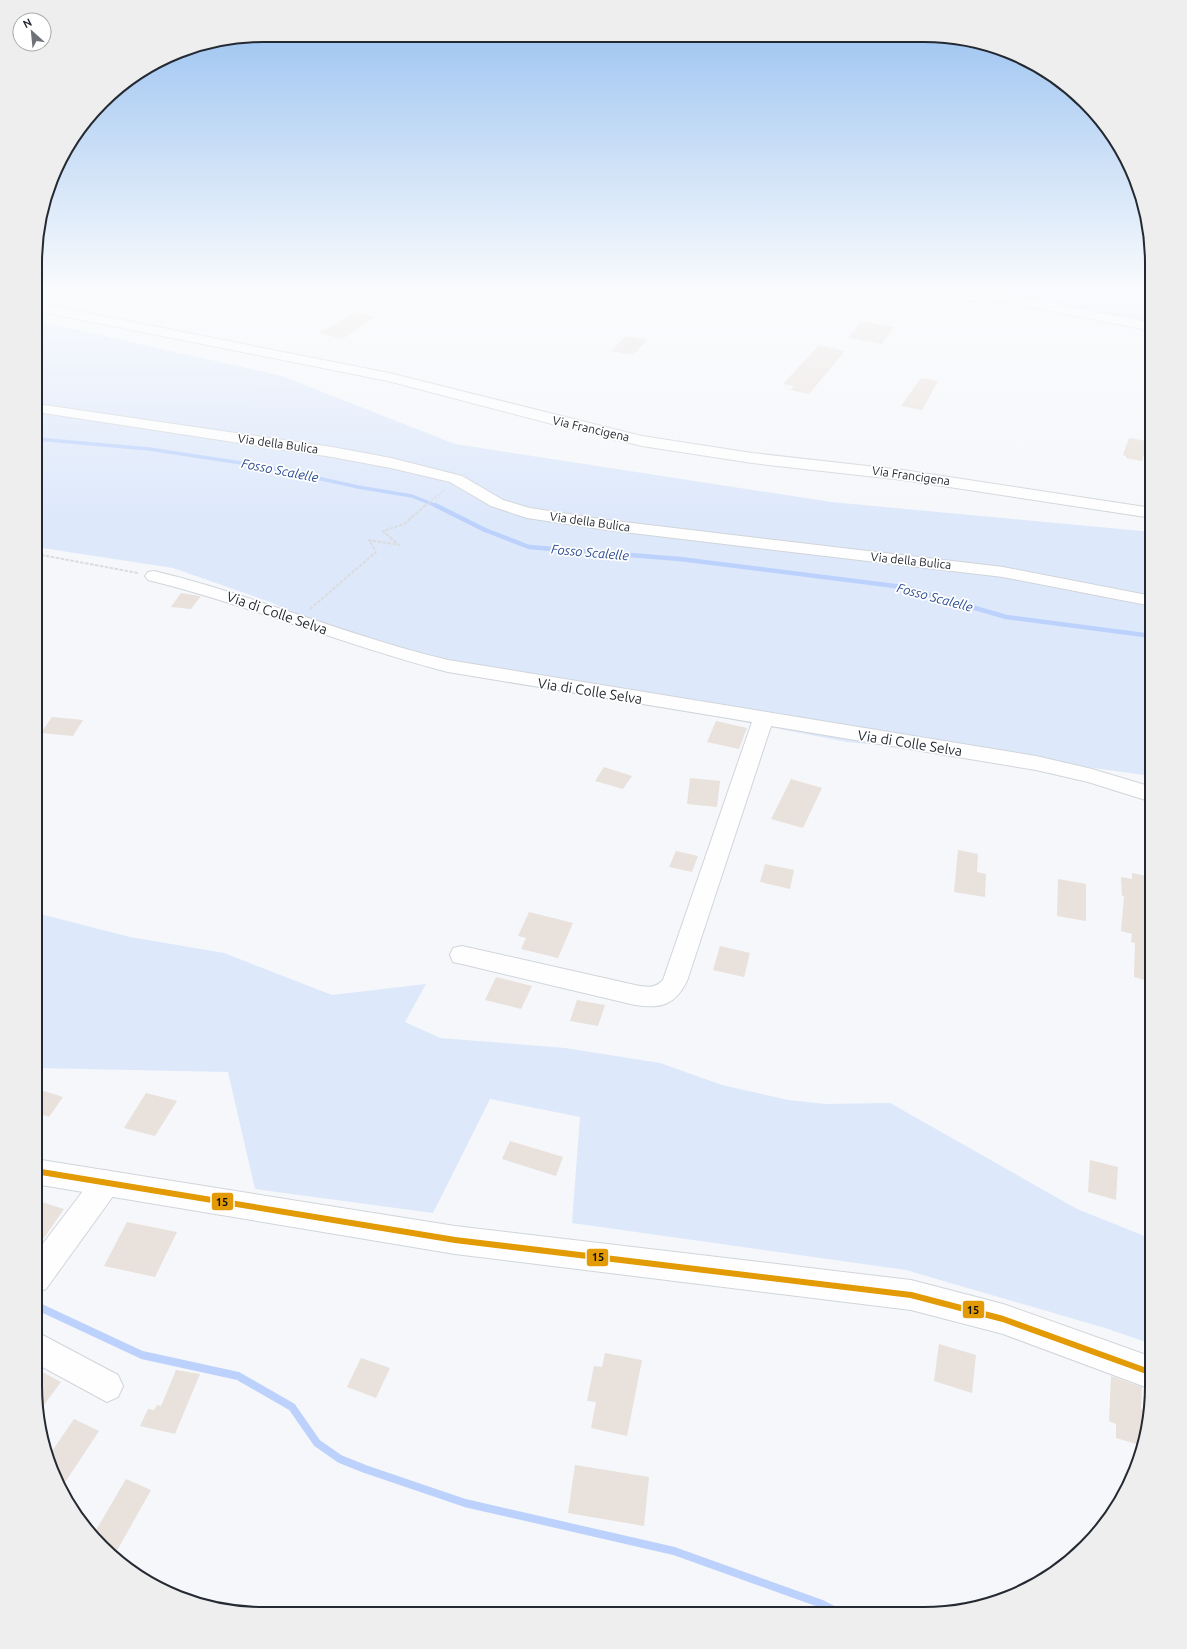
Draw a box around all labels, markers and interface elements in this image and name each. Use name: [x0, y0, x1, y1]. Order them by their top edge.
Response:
north arrow: [12, 12, 52, 52]
text: N: [21, 16, 34, 30]
street label: Via Francigena: [551, 413, 631, 444]
street label: Via della Bulica: [237, 431, 319, 456]
water label: Fosso Scalelle: [240, 456, 320, 484]
street label: Via Francigena: [871, 464, 951, 487]
street label: Via della Bulica: [549, 509, 631, 534]
water label: Fosso Scalelle: [551, 542, 630, 562]
street label: Via della Bulica: [870, 550, 952, 571]
water label: Fosso Scalelle: [896, 580, 975, 614]
street label: Via di Colle Selva: [224, 588, 330, 638]
street label: Via di Colle Selva: [537, 675, 643, 707]
street label: Via di Colle Selva: [857, 727, 963, 759]
line badge: 15: [211, 1192, 234, 1211]
text: 15: [216, 1196, 228, 1208]
line badge: 15: [586, 1248, 609, 1267]
text: 15: [592, 1251, 604, 1263]
line badge: 15: [962, 1300, 985, 1319]
text: 15: [967, 1304, 979, 1316]

